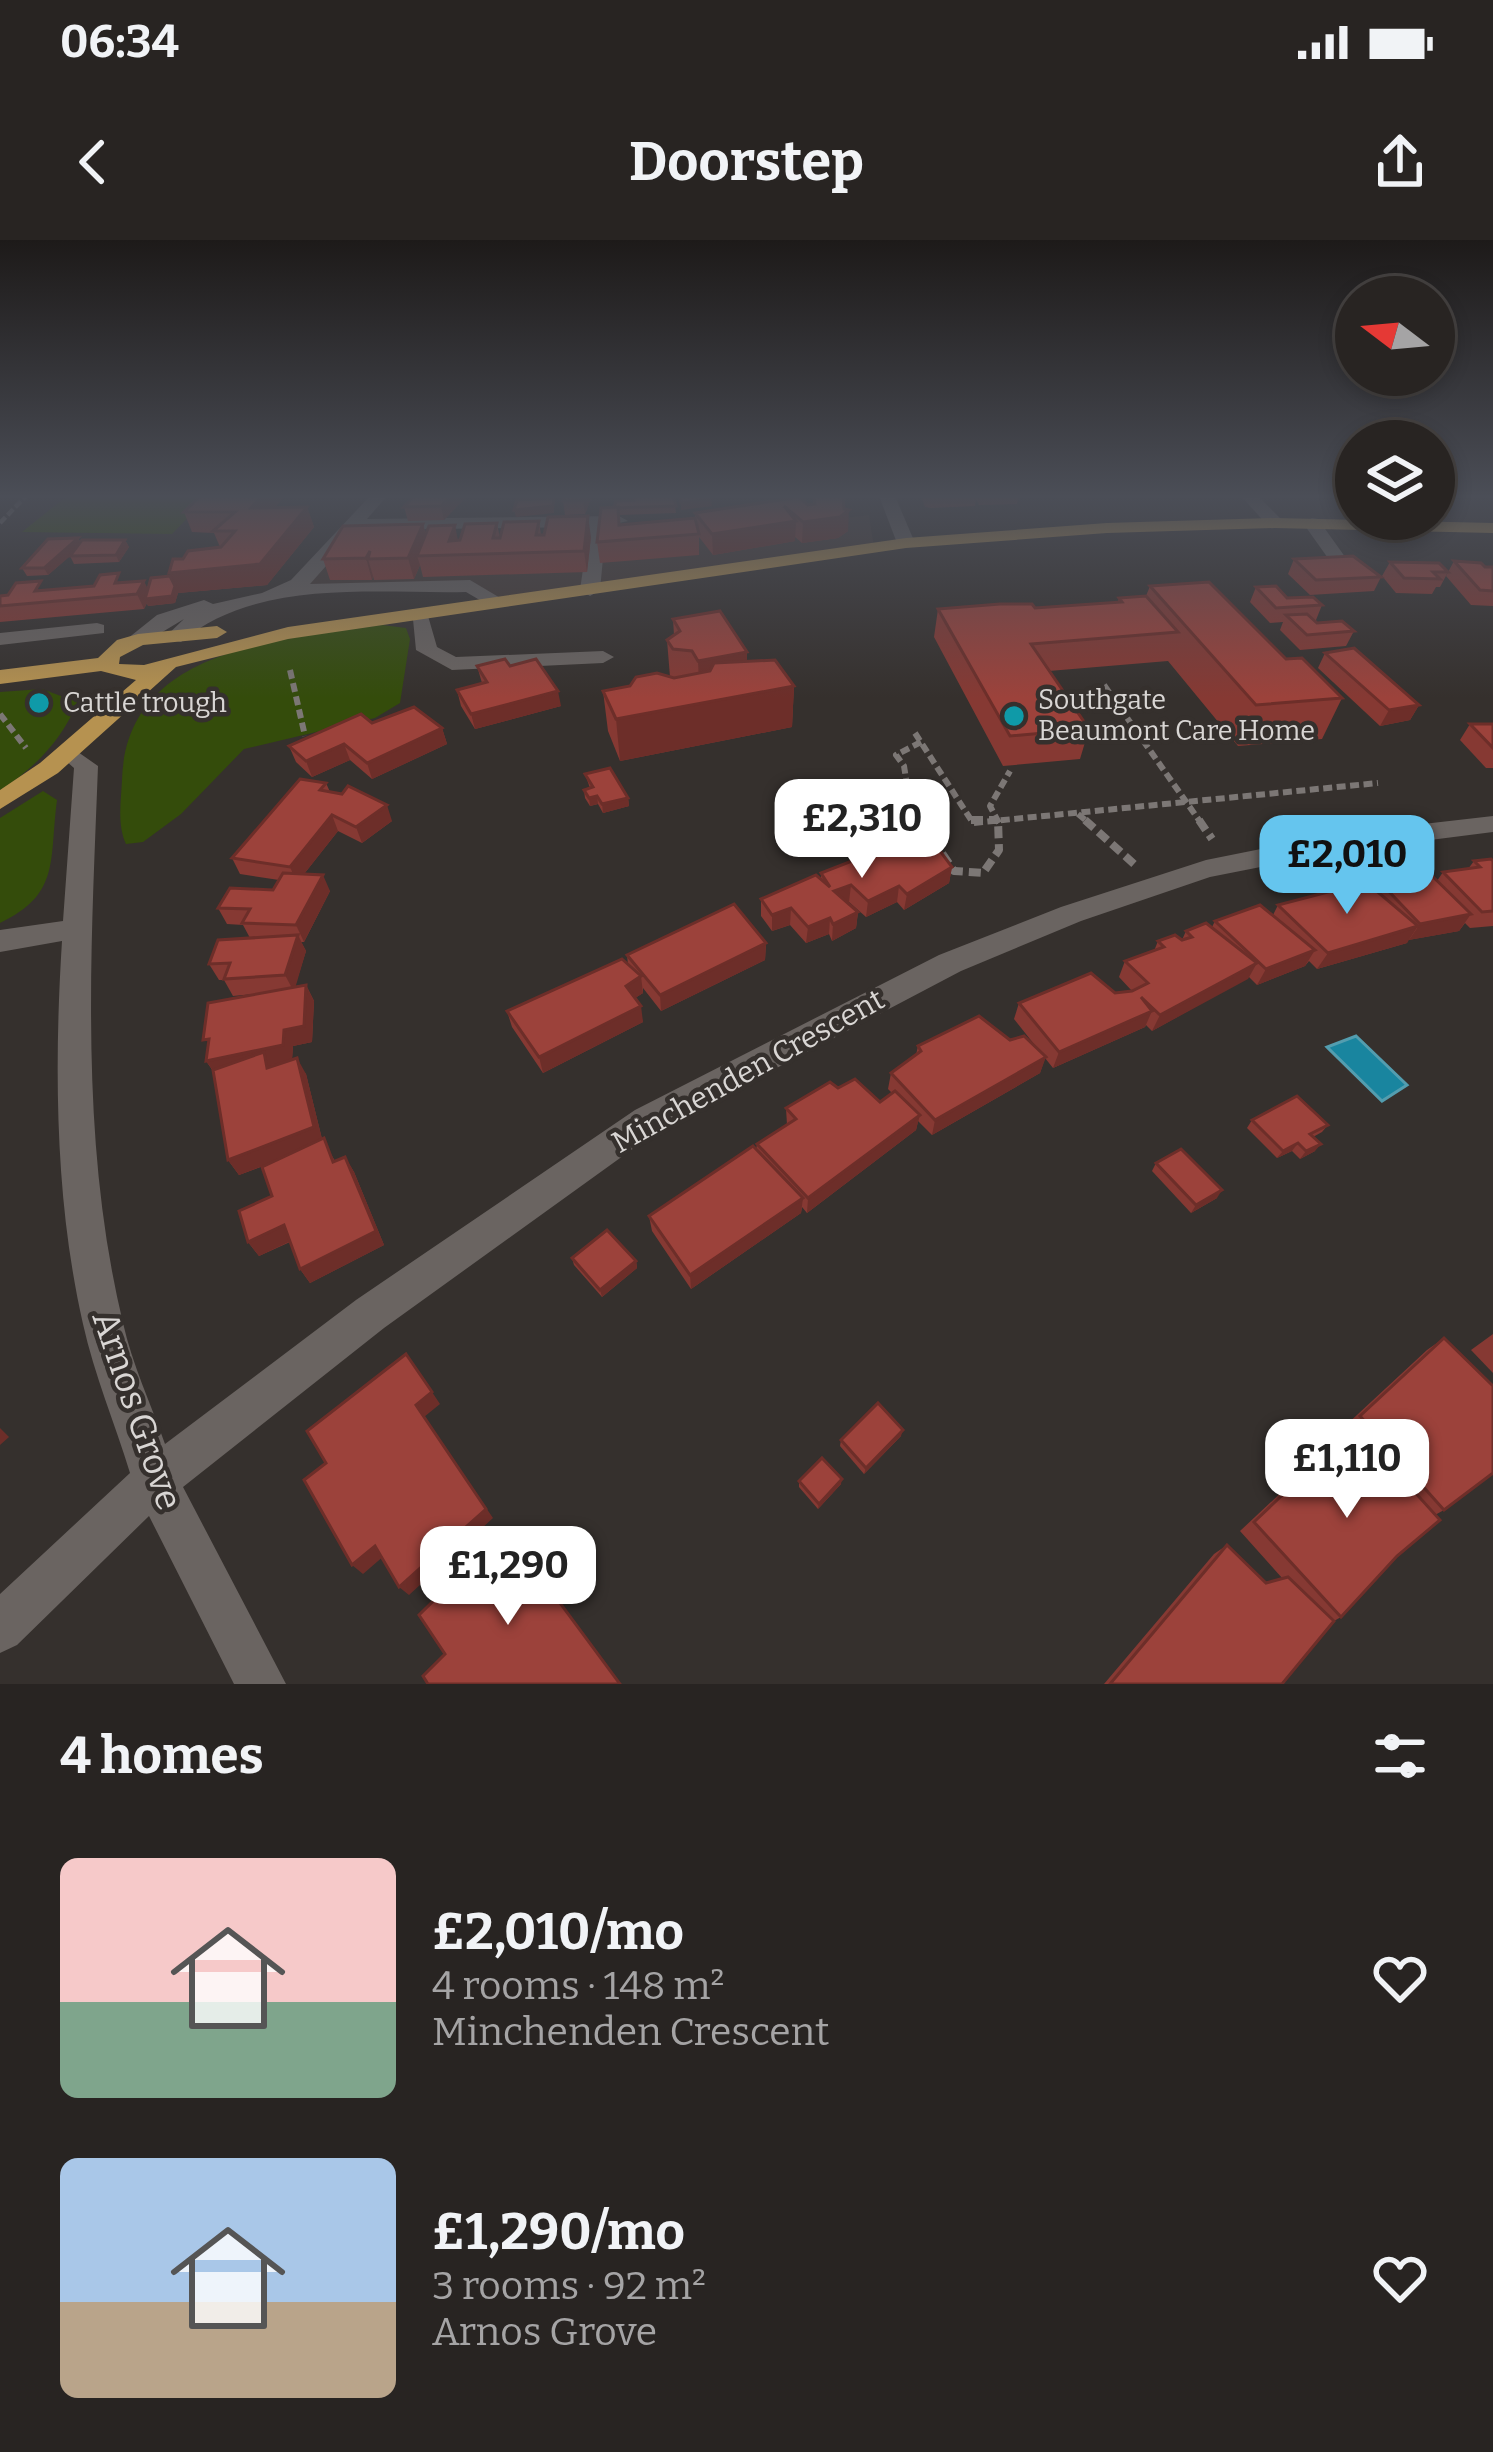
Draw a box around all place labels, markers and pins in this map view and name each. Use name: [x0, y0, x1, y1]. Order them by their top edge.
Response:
place label: Southgate Beaumont Care Home: [1038, 684, 1315, 747]
place label: Cattle trough: [63, 687, 227, 719]
marker: Cattle trough: [26, 690, 52, 716]
marker: Southgate Beaumont Care Home: [1001, 703, 1027, 729]
pin: £2,310: [764, 779, 960, 881]
pin: £2,010: [1249, 815, 1445, 917]
pin: £1,110: [1249, 1419, 1445, 1521]
pin: £1,290: [410, 1526, 606, 1628]

